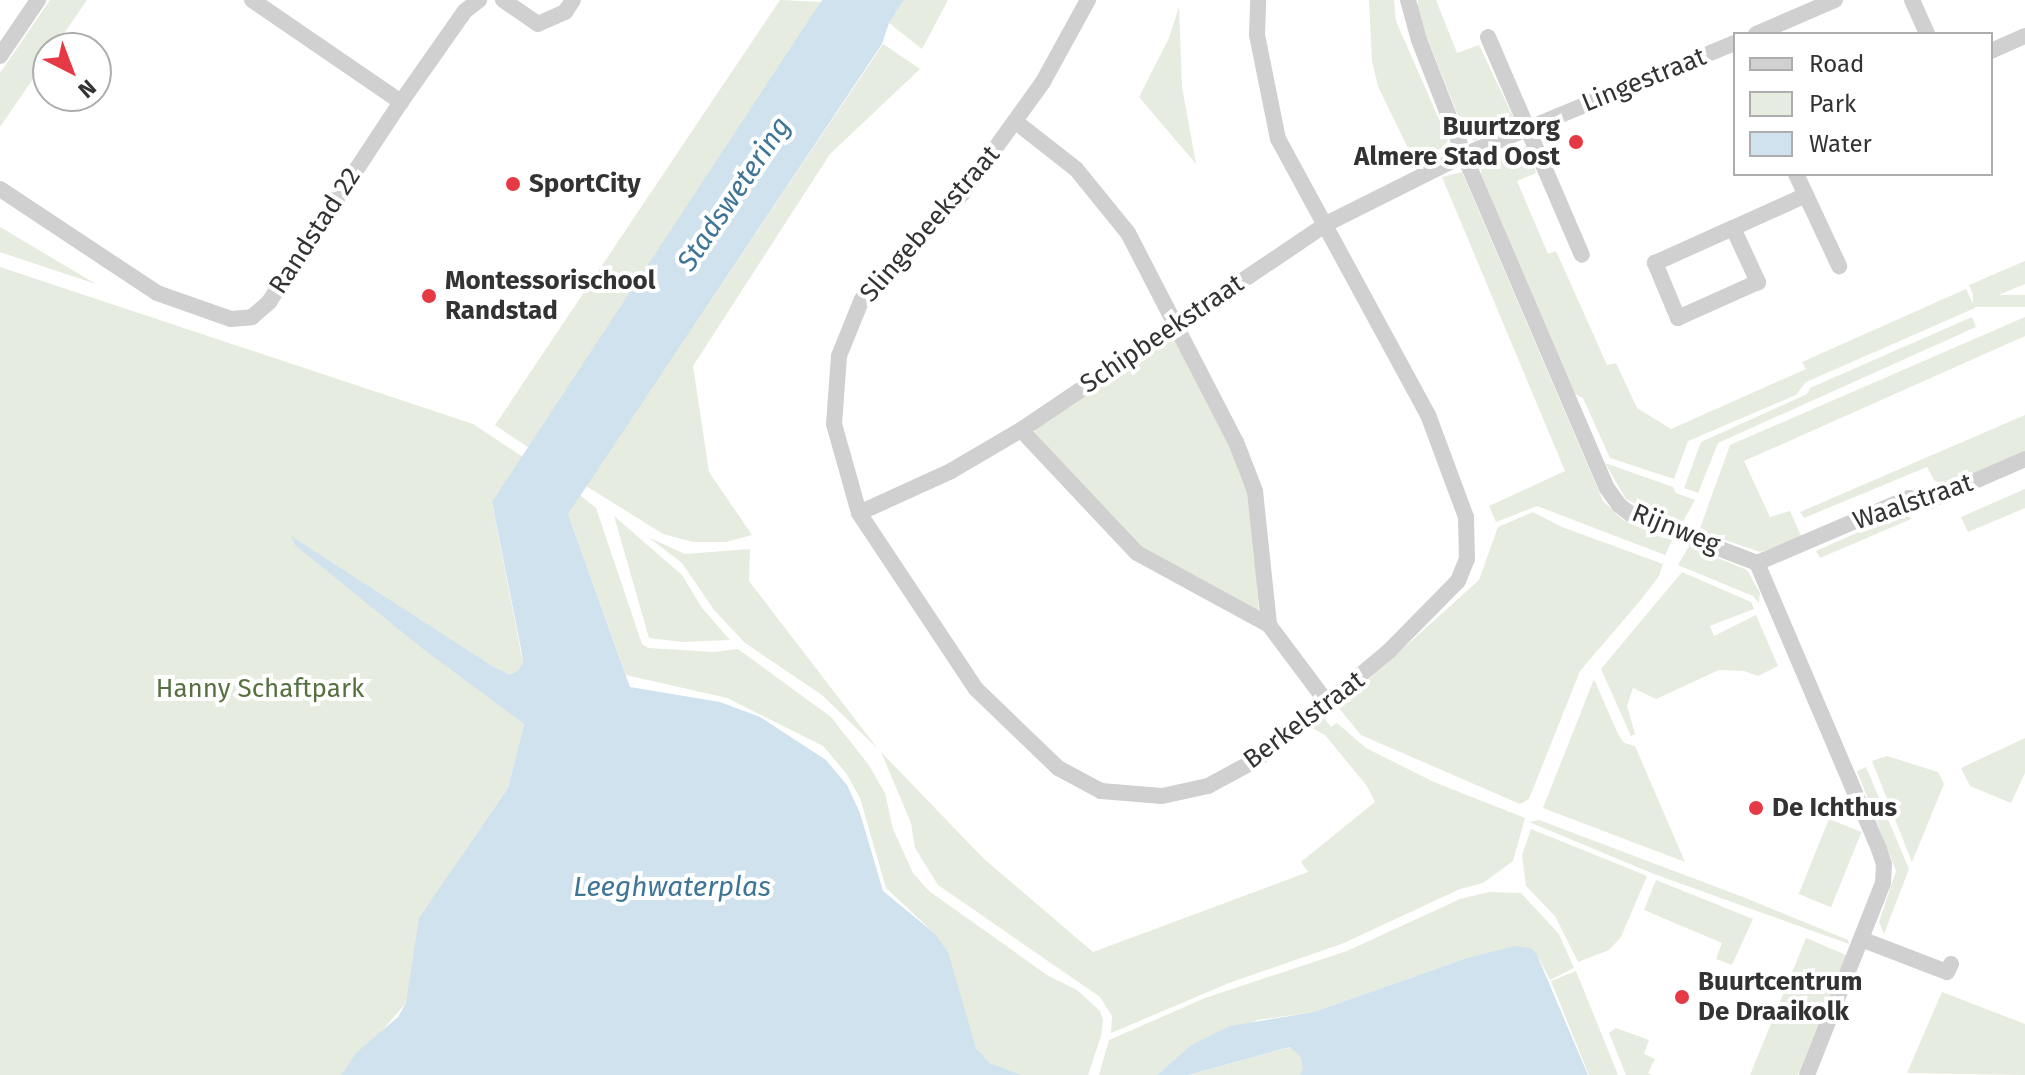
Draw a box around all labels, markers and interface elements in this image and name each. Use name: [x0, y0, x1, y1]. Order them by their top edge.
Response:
north arrow: [32, 32, 112, 112]
legend: [1733, 32, 1993, 176]
street label: Lingestraat: [1577, 41, 1711, 119]
text: Road: [1809, 50, 1864, 78]
text: N: [73, 74, 102, 104]
text: Park: [1809, 90, 1856, 118]
water label: Stadswetering: [670, 111, 798, 277]
place label: Buurtzorg Almere Stad Oost: [1354, 111, 1560, 172]
text: Water: [1809, 130, 1872, 158]
marker: Buurtzorg Almere Stad Oost: [1567, 133, 1585, 151]
street label: Slingebeekstraat: [854, 140, 1006, 308]
street label: Randstad 22: [263, 162, 367, 300]
place label: SportCity: [529, 168, 641, 200]
marker: SportCity: [504, 175, 522, 193]
place label: Montessorischool Randstad: [445, 265, 656, 326]
street label: Schipbeekstraat: [1075, 268, 1249, 400]
marker: Montessorischool Randstad: [420, 287, 438, 305]
street label: Waalstraat: [1849, 467, 1977, 537]
street label: Rijnweg: [1628, 497, 1724, 561]
street label: Berkelstraat: [1237, 664, 1371, 776]
park label: Hanny Schaftpark: [156, 673, 364, 705]
place label: De Ichthus: [1772, 792, 1897, 824]
marker: De Ichthus: [1747, 799, 1765, 817]
water label: Leeghwaterplas: [573, 870, 771, 904]
place label: Buurtcentrum De Draaikolk: [1698, 966, 1862, 1028]
marker: Buurtcentrum De Draaikolk: [1673, 988, 1691, 1006]

